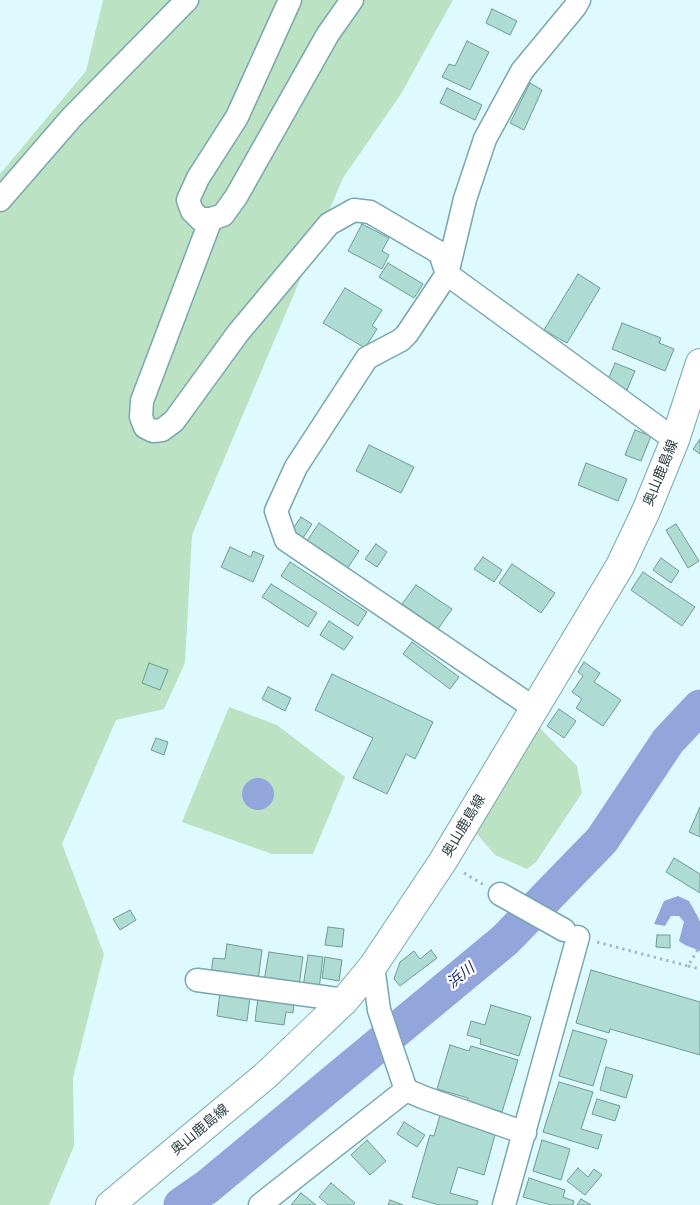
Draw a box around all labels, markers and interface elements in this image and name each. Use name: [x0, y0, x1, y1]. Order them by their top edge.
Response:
street label: 奥山鹿島線: [640, 437, 682, 509]
street label: 奥山鹿島線: [439, 792, 489, 860]
water label: 浜川: [444, 960, 478, 992]
street label: 奥山鹿島線: [168, 1101, 232, 1159]

